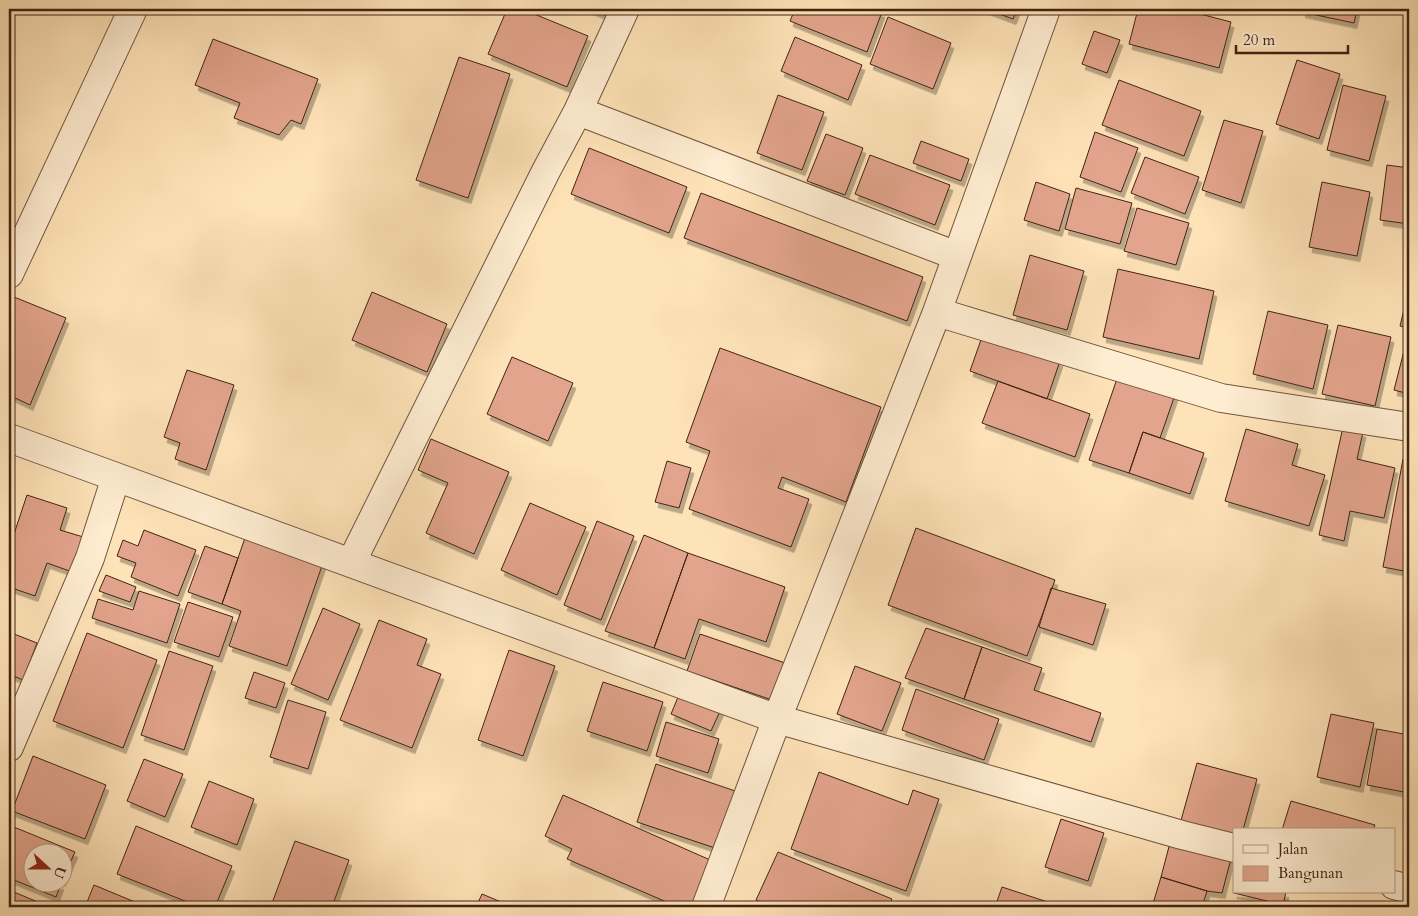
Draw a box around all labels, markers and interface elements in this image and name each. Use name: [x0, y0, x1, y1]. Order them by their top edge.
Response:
scale bar: [1236, 22, 1348, 54]
text: 20 m: [1243, 30, 1275, 50]
legend: [1233, 828, 1396, 894]
text: Jalan: [1276, 839, 1309, 859]
north arrow: [22, 844, 72, 894]
text: Bangunan: [1278, 863, 1344, 883]
text: U: [49, 864, 71, 882]

